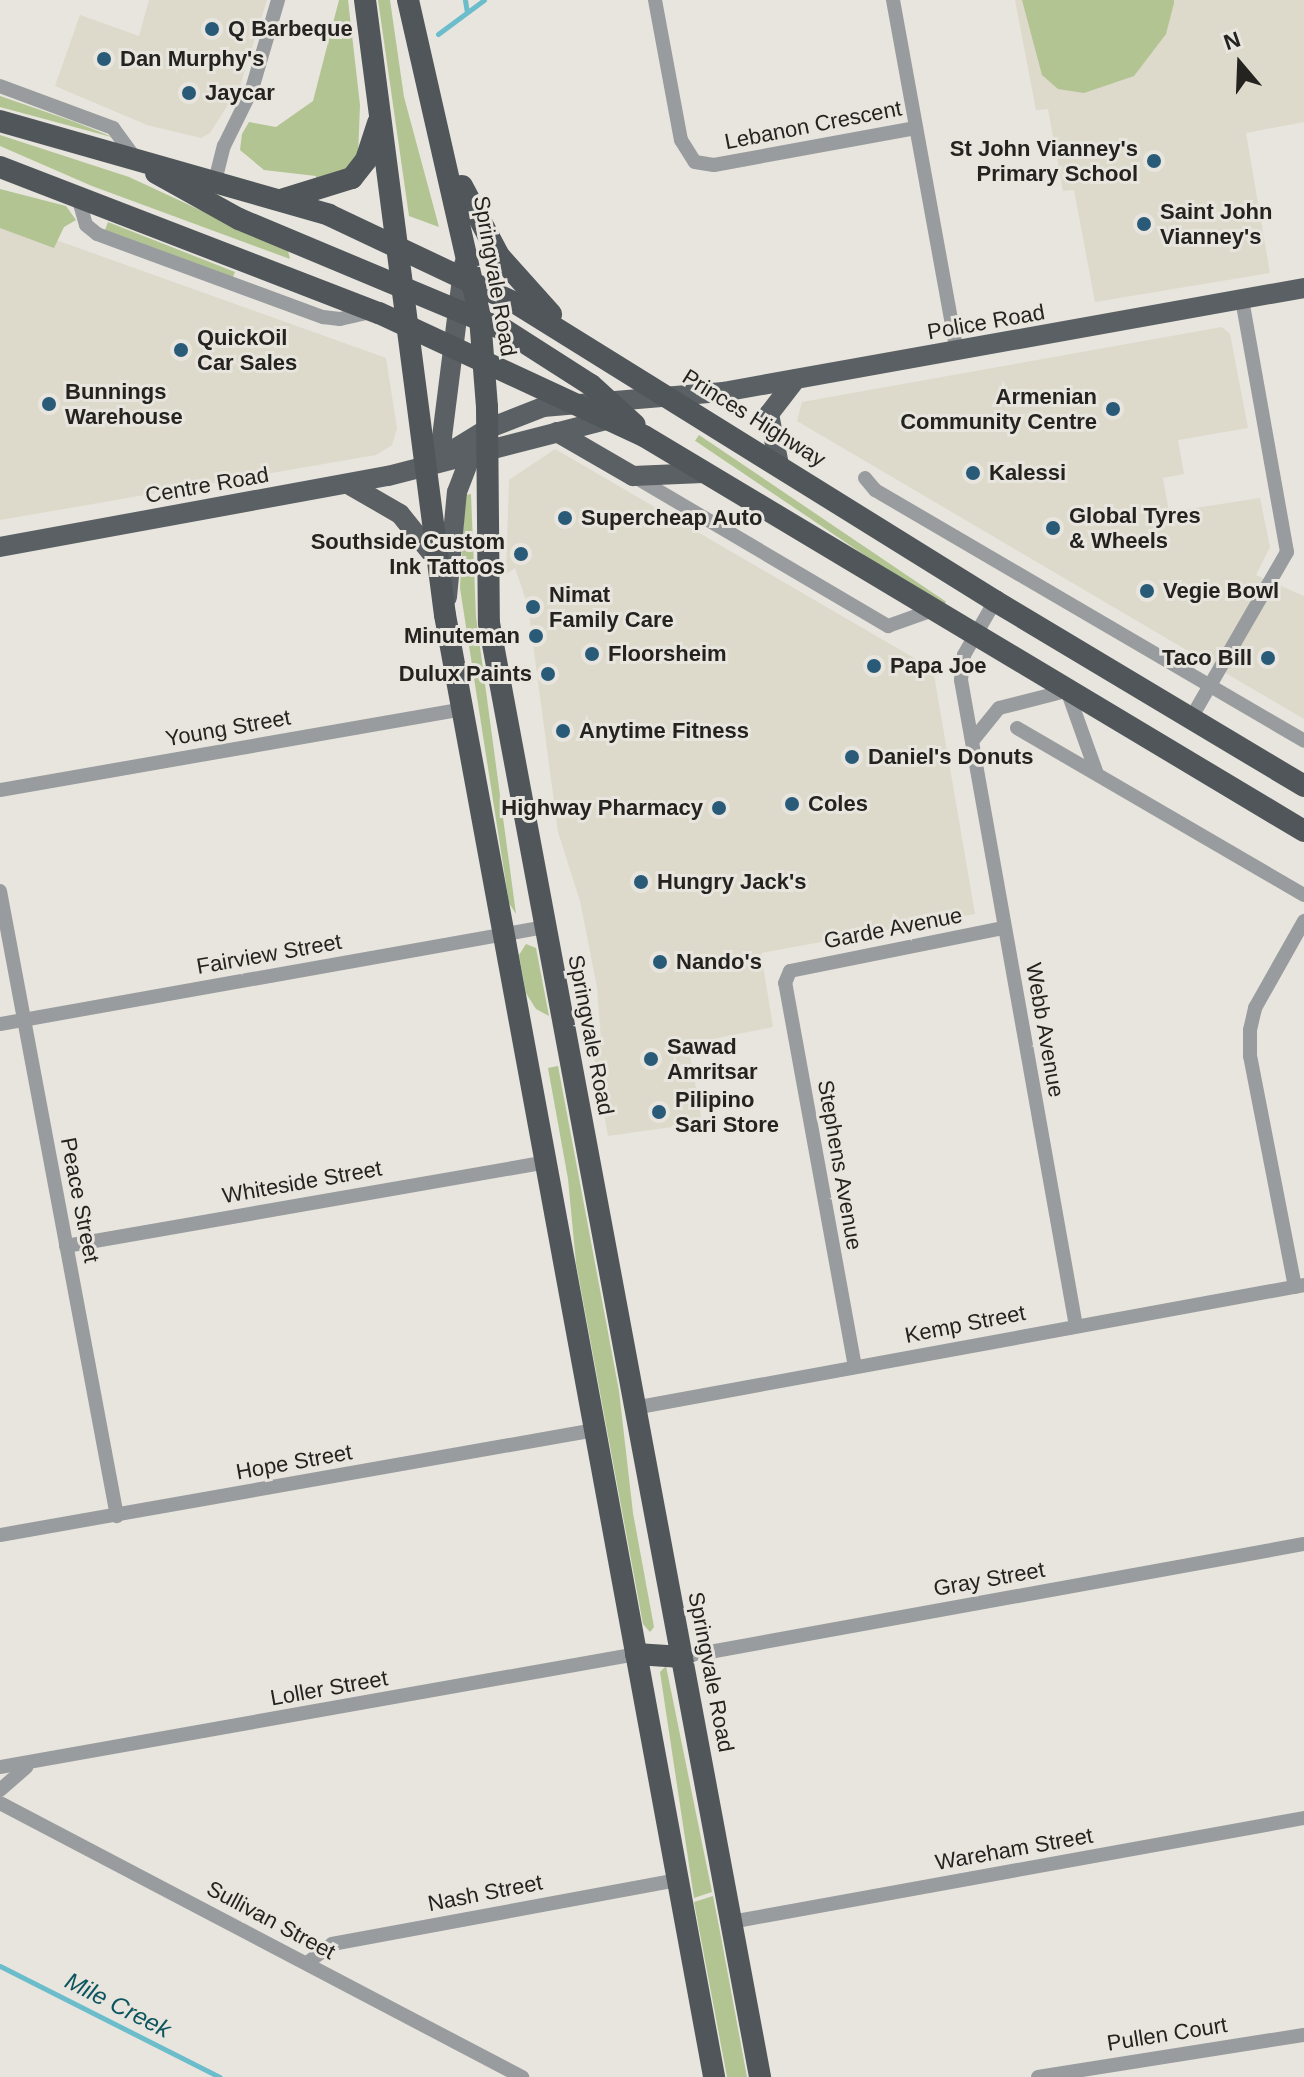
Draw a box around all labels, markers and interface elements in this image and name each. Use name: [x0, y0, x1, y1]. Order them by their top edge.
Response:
place label: Q Barbeque: [228, 16, 353, 42]
marker: Q Barbeque: [203, 20, 221, 38]
north arrow: [1200, 24, 1280, 104]
text: N: [1220, 26, 1244, 55]
place label: Dan Murphy's: [120, 46, 265, 72]
marker: Dan Murphy's: [95, 50, 113, 68]
place label: Jaycar: [205, 80, 275, 106]
marker: Jaycar: [180, 84, 198, 102]
street label: Lebanon Crescent: [722, 95, 904, 155]
place label: St John Vianney's Primary School: [950, 135, 1138, 186]
marker: St John Vianney's Primary School: [1145, 152, 1163, 170]
street label: Springvale Road: [468, 194, 522, 358]
place label: Saint John Vianney's: [1160, 198, 1272, 250]
marker: Saint John Vianney's: [1135, 215, 1153, 233]
street label: Police Road: [925, 299, 1047, 345]
place label: QuickOil Car Sales: [197, 324, 297, 376]
marker: QuickOil Car Sales: [172, 341, 190, 359]
street label: Princes Highway: [678, 363, 830, 473]
place label: Bunnings Warehouse: [65, 378, 183, 430]
place label: Armenian Community Centre: [900, 383, 1097, 434]
marker: Bunnings Warehouse: [40, 395, 58, 413]
marker: Armenian Community Centre: [1104, 400, 1122, 418]
place label: Kalessi: [989, 460, 1066, 486]
street label: Centre Road: [143, 461, 271, 509]
marker: Kalessi: [964, 464, 982, 482]
place label: Global Tyres & Wheels: [1069, 502, 1201, 554]
place label: Supercheap Auto: [581, 505, 763, 531]
marker: Supercheap Auto: [556, 509, 574, 527]
marker: Global Tyres & Wheels: [1044, 519, 1062, 537]
place label: Southside Custom Ink Tattoos: [311, 528, 505, 580]
marker: Southside Custom Ink Tattoos: [512, 545, 530, 563]
place label: Vegie Bowl: [1163, 578, 1279, 604]
place label: Nimat Family Care: [549, 581, 674, 632]
marker: Vegie Bowl: [1138, 582, 1156, 600]
marker: Nimat Family Care: [524, 598, 542, 616]
place label: Minuteman: [404, 623, 520, 649]
marker: Minuteman: [527, 627, 545, 645]
place label: Floorsheim: [608, 641, 727, 667]
marker: Floorsheim: [583, 645, 601, 663]
place label: Taco Bill: [1162, 645, 1252, 671]
marker: Taco Bill: [1259, 649, 1277, 667]
place label: Papa Joe: [890, 653, 987, 679]
marker: Papa Joe: [865, 657, 883, 675]
place label: Dulux Paints: [399, 661, 532, 687]
marker: Dulux Paints: [539, 665, 557, 683]
street label: Young Street: [163, 704, 293, 752]
place label: Anytime Fitness: [579, 718, 749, 744]
marker: Anytime Fitness: [554, 722, 572, 740]
place label: Daniel's Donuts: [868, 744, 1033, 770]
marker: Daniel's Donuts: [843, 748, 861, 766]
place label: Coles: [808, 791, 868, 817]
place label: Highway Pharmacy: [501, 795, 703, 821]
marker: Coles: [783, 795, 801, 813]
marker: Highway Pharmacy: [710, 799, 728, 817]
place label: Hungry Jack's: [657, 869, 807, 895]
marker: Hungry Jack's: [632, 873, 650, 891]
street label: Garde Avenue: [821, 902, 965, 954]
street label: Fairview Street: [194, 928, 344, 980]
place label: Nando's: [676, 949, 762, 975]
street label: Springvale Road: [563, 953, 619, 1117]
marker: Nando's: [651, 953, 669, 971]
street label: Webb Avenue: [1020, 960, 1070, 1100]
place label: Sawad Amritsar: [667, 1033, 757, 1084]
marker: Sawad Amritsar: [642, 1050, 660, 1068]
street label: Stephens Avenue: [812, 1077, 868, 1253]
place label: Pilipino Sari Store: [675, 1086, 779, 1138]
marker: Pilipino Sari Store: [650, 1103, 668, 1121]
street label: Peace Street: [55, 1135, 105, 1265]
street label: Whiteside Street: [220, 1155, 384, 1209]
street label: Kemp Street: [902, 1299, 1028, 1349]
street label: Hope Street: [234, 1439, 354, 1485]
street label: Gray Street: [931, 1556, 1047, 1602]
street label: Springvale Road: [683, 1590, 739, 1754]
street label: Loller Street: [268, 1665, 390, 1711]
street label: Wareham Street: [933, 1822, 1095, 1876]
street label: Nash Street: [425, 1869, 545, 1917]
street label: Sullivan Street: [202, 1875, 340, 1965]
water label: Mile Creek: [60, 1966, 176, 2044]
street label: Pullen Court: [1105, 2011, 1229, 2057]

